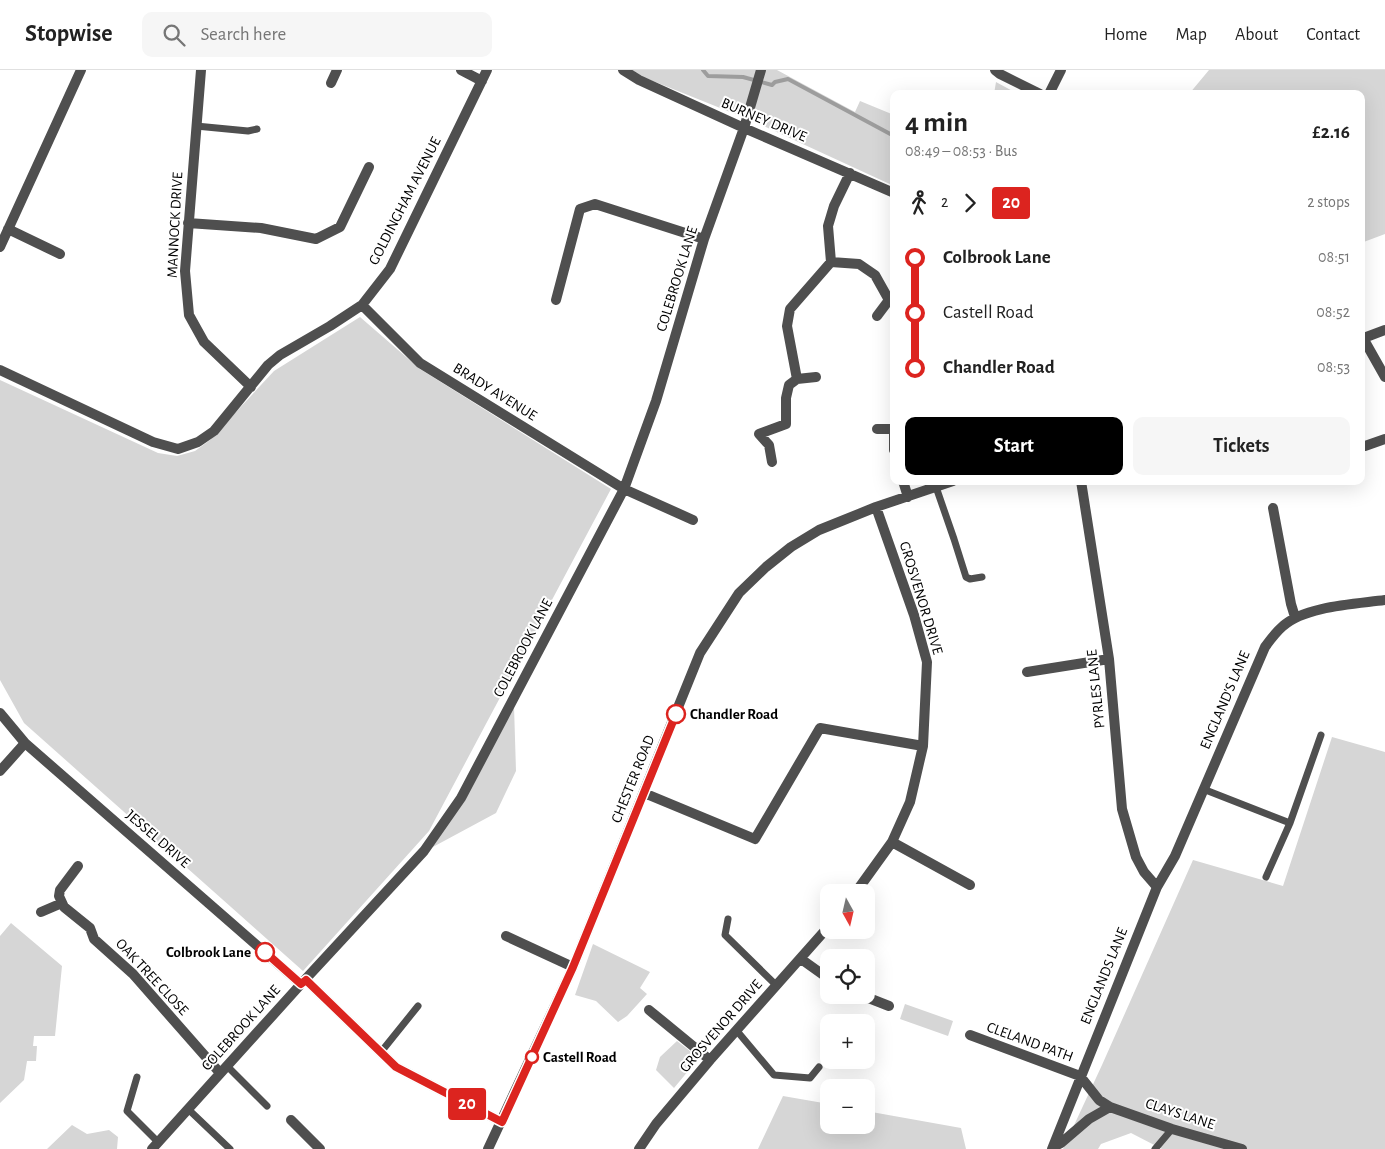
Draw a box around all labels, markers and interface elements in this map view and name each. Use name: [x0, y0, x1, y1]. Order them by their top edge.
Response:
search box: [142, 12, 492, 57]
icon: search: [160, 21, 188, 49]
text: Stopwise: [25, 22, 112, 46]
text: Search here: [200, 25, 286, 44]
text: Home: [1104, 26, 1147, 44]
text: Map: [1175, 26, 1207, 44]
text: About: [1235, 26, 1278, 44]
text: Contact: [1306, 26, 1360, 44]
street label: BURNEY DRIVE: [719, 95, 809, 145]
text: 4 min: [905, 109, 968, 137]
text: £2.16: [1312, 123, 1350, 142]
street label: GOLDINGHAM AVENUE: [366, 135, 444, 267]
text: 08:49 – 08:53 · Bus: [905, 143, 1017, 159]
street label: MANNOCK DRIVE: [165, 172, 185, 278]
icon: walk: [905, 189, 933, 217]
icon: forward: [956, 189, 984, 217]
text: 2: [941, 194, 948, 210]
text: 20: [1002, 194, 1020, 212]
text: 2 stops: [1307, 194, 1350, 210]
street label: COLEBROOK LANE: [654, 225, 700, 333]
text: Colbrook Lane: [943, 248, 1051, 267]
text: 08:51: [1318, 249, 1350, 265]
text: Castell Road: [943, 303, 1034, 322]
text: 08:52: [1316, 304, 1350, 320]
text: Chandler Road: [943, 358, 1055, 377]
text: 08:53: [1317, 359, 1350, 375]
street label: BRADY AVENUE: [451, 360, 539, 424]
button: Start: [905, 417, 1123, 475]
button: Tickets: [1133, 417, 1350, 475]
street label: GROSVENOR DRIVE: [897, 540, 945, 656]
street label: COLEBROOK LANE: [491, 596, 555, 700]
street label: PYRLES LANE: [1084, 649, 1108, 729]
street label: ENGLAND'S LANE: [1198, 649, 1252, 751]
marker: Chandler Road: [666, 704, 686, 724]
place label: Chandler Road: [690, 707, 778, 722]
street label: CHESTER ROAD: [609, 733, 658, 825]
street label: JESSEL DRIVE: [123, 807, 193, 871]
north arrow: [820, 884, 875, 939]
map controls: [820, 884, 875, 1134]
street label: ENGLANDS LANE: [1078, 925, 1130, 1027]
street label: OAK TREE CLOSE: [113, 936, 191, 1018]
marker: Colbrook Lane: [255, 942, 275, 962]
place label: Colbrook Lane: [166, 945, 251, 960]
button: locate: [820, 949, 875, 1004]
street label: GROSVENOR DRIVE: [677, 977, 765, 1075]
street label: COLEBROOK LANE: [199, 982, 283, 1074]
button: +: [820, 1014, 875, 1069]
street label: CLELAND PATH: [985, 1019, 1075, 1065]
marker: Castell Road: [525, 1050, 539, 1064]
place label: Castell Road: [543, 1050, 617, 1065]
button: −: [820, 1079, 875, 1134]
line badge: 20: [444, 1088, 490, 1120]
text: 20: [458, 1095, 476, 1113]
street label: CLAYS LANE: [1144, 1096, 1216, 1132]

